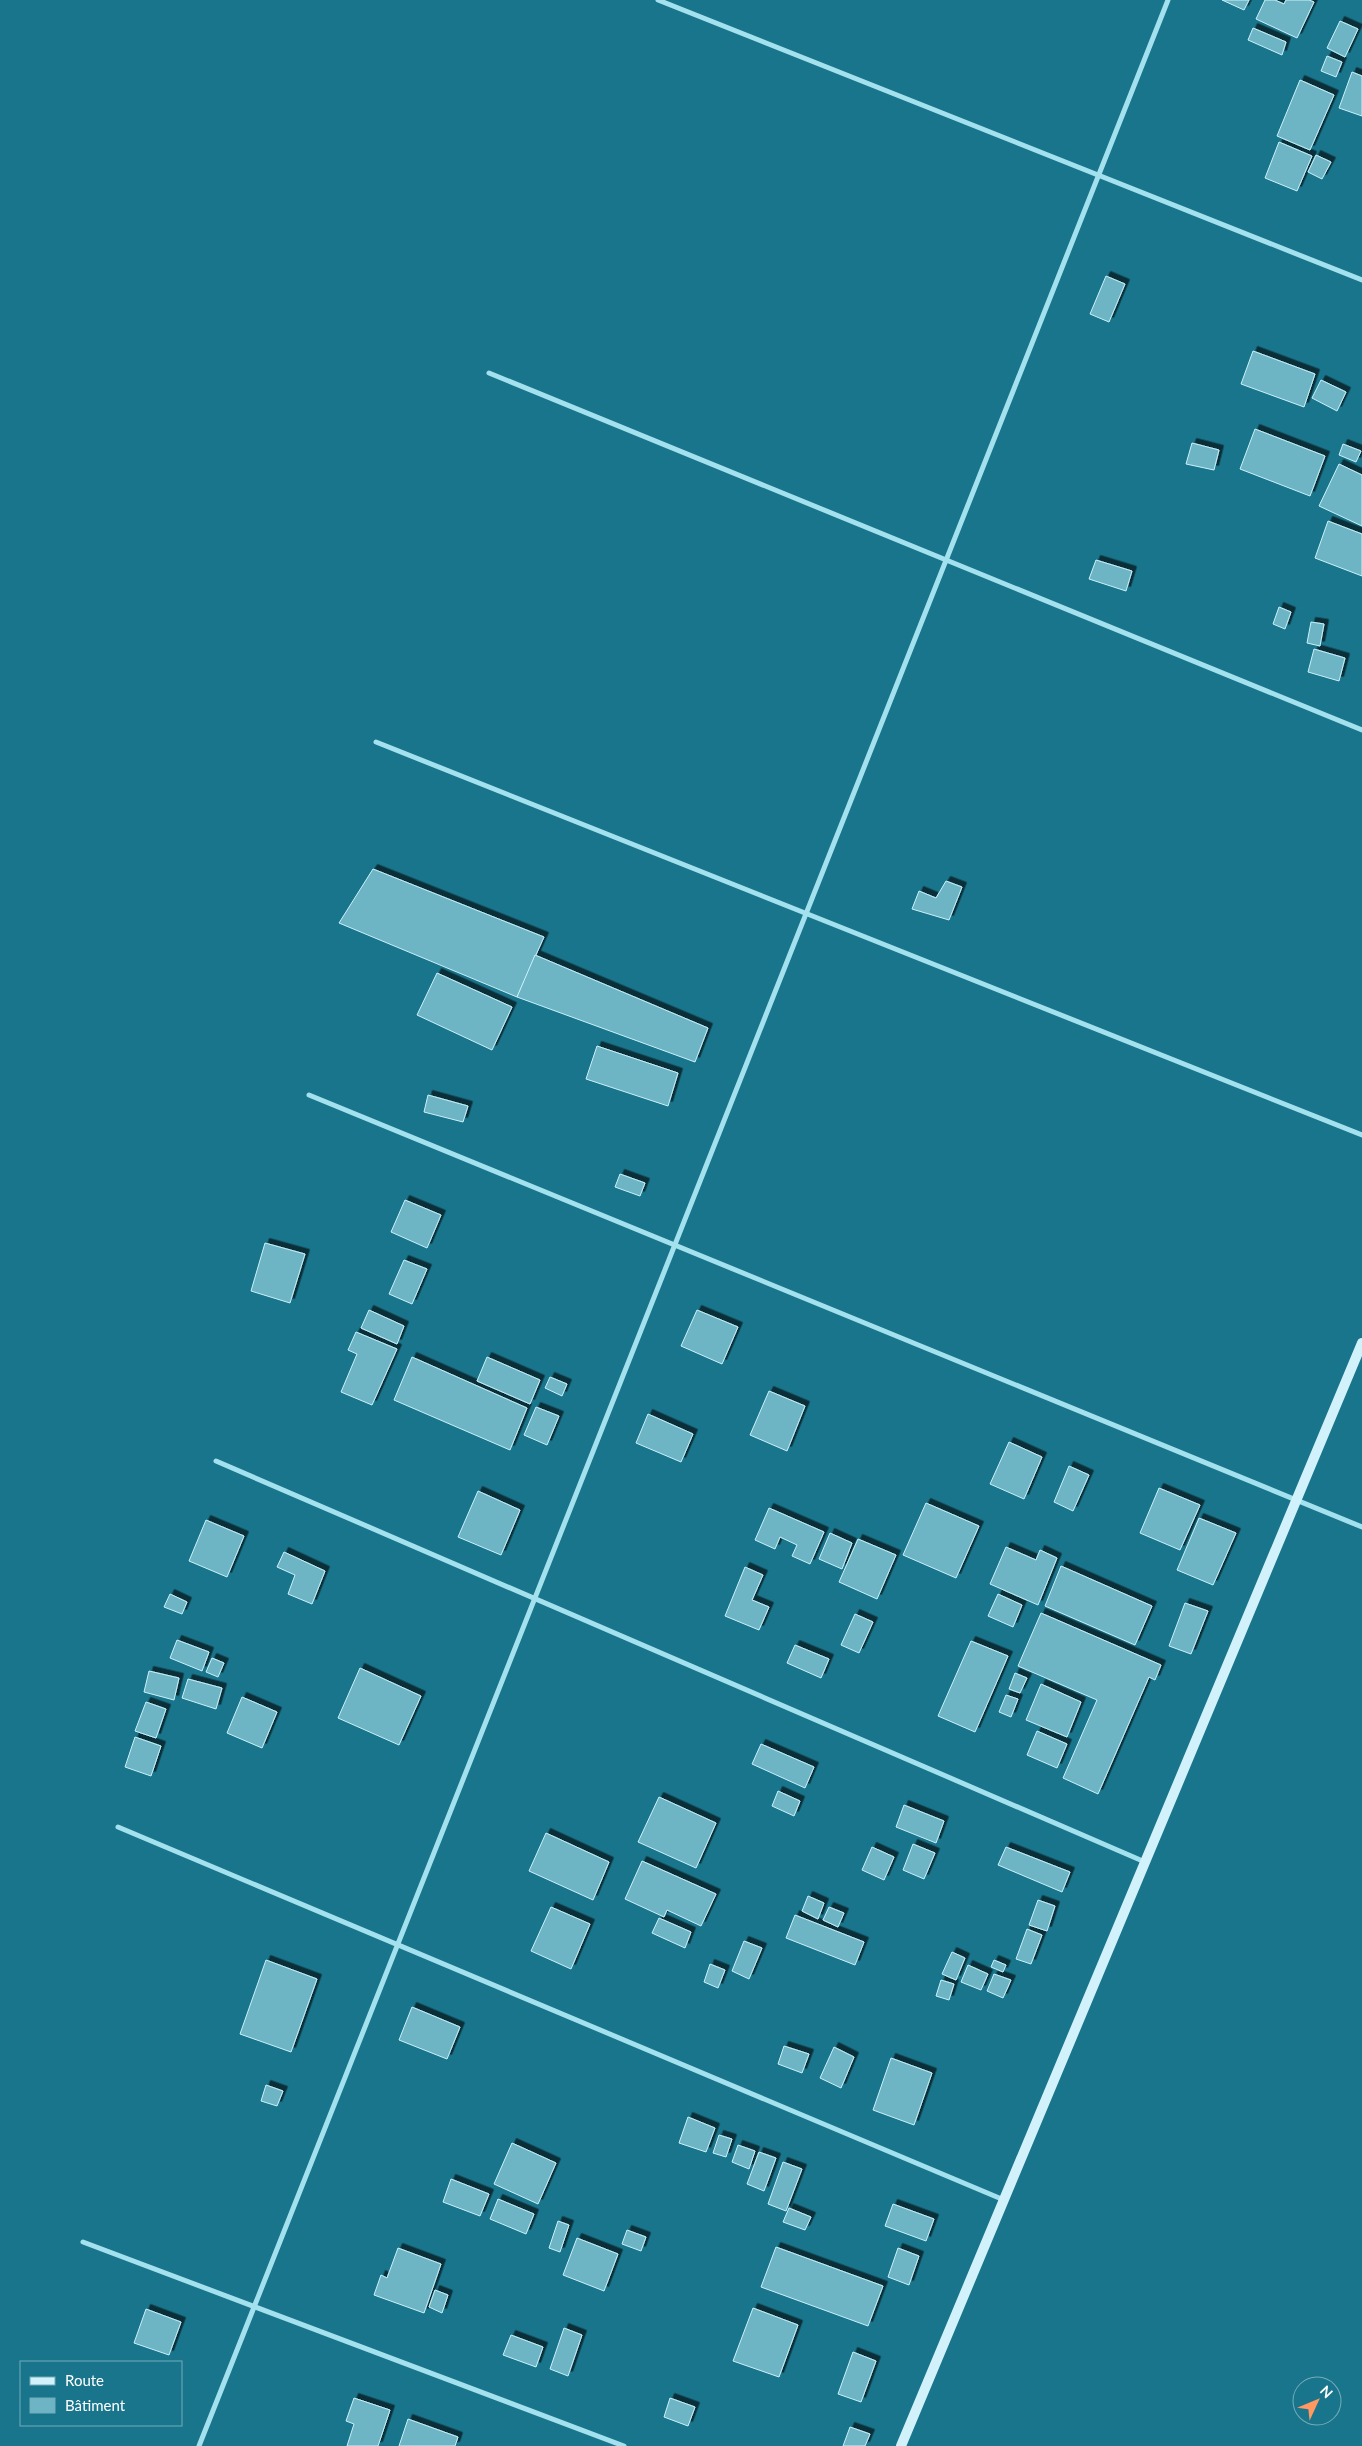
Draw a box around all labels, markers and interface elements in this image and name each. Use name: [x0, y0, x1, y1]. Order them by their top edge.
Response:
legend: [20, 2361, 182, 2426]
text: Route: [65, 2371, 104, 2389]
north arrow: [1292, 2376, 1342, 2426]
text: N: [1317, 2382, 1337, 2401]
text: Bâtiment: [65, 2396, 126, 2414]

